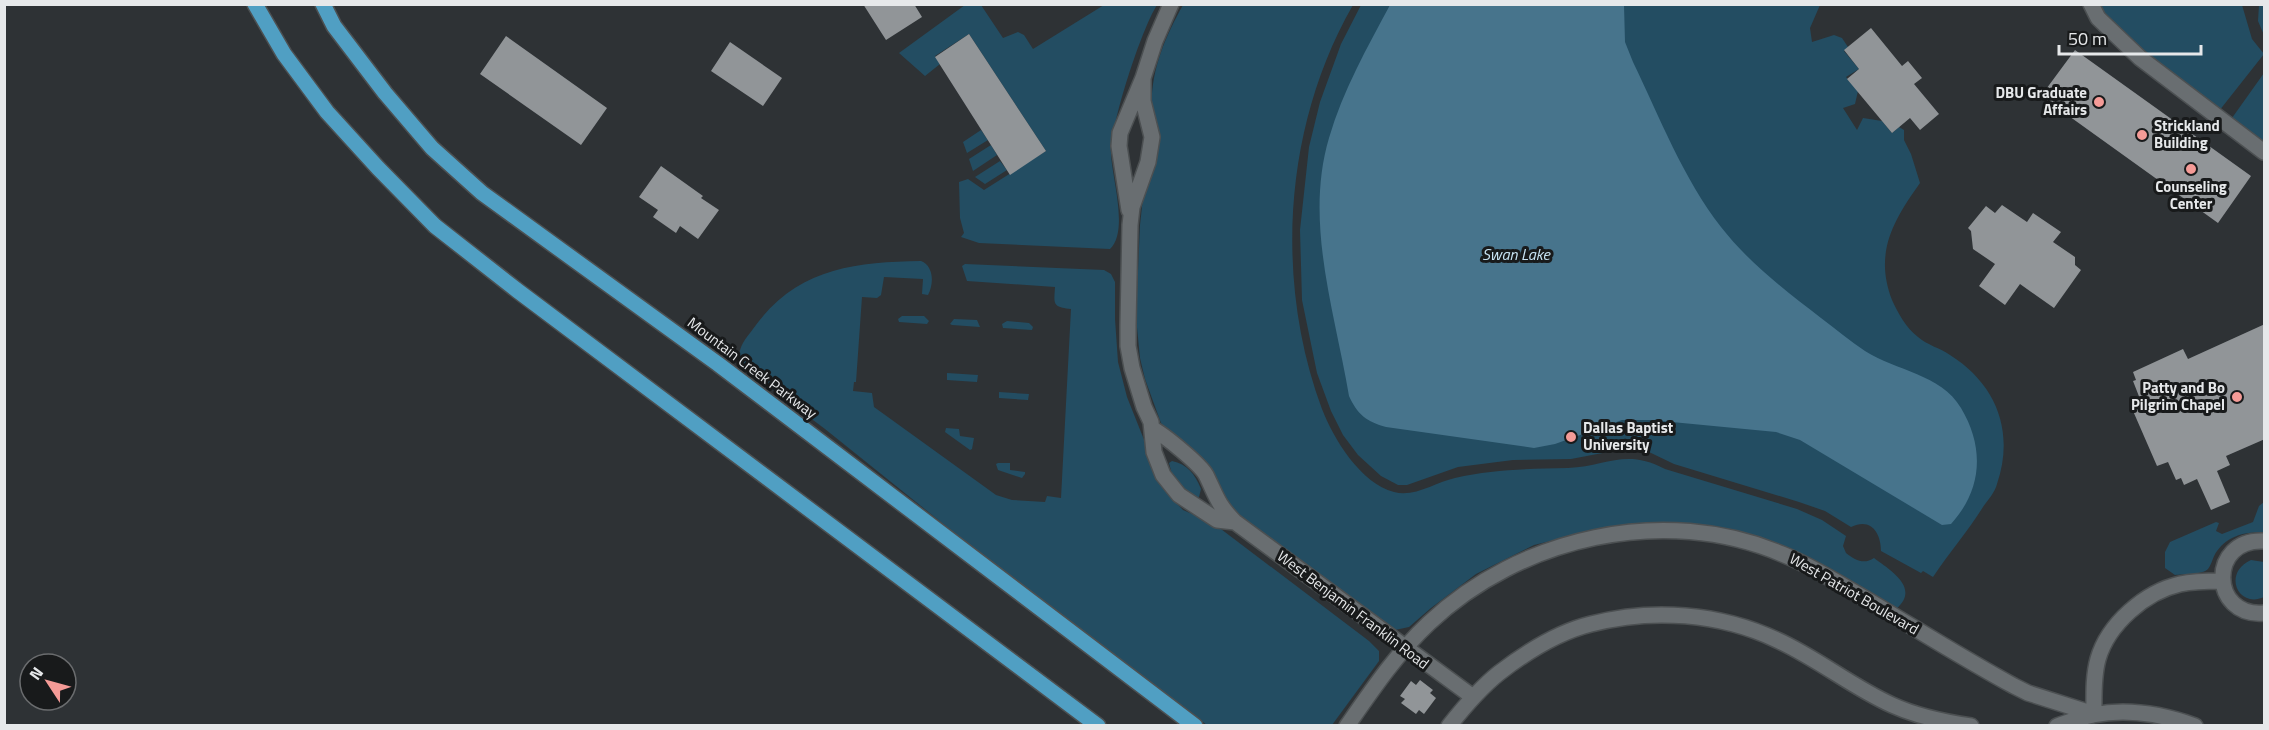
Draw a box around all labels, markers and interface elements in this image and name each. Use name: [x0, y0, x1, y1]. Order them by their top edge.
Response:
scale bar: [2059, 18, 2202, 56]
text: 50 m: [2068, 25, 2107, 52]
place label: DBU Graduate Affairs: [1995, 81, 2087, 121]
marker: DBU Graduate Affairs: [2092, 95, 2106, 109]
place label: Strickland Building: [2154, 114, 2220, 154]
marker: Strickland Building: [2135, 128, 2149, 142]
marker: Counseling Center: [2184, 162, 2198, 176]
place label: Counseling Center: [2155, 175, 2227, 215]
water label: Swan Lake: [1482, 242, 1552, 266]
street label: Mountain Creek Parkway: [683, 311, 822, 424]
place label: Patty and Bo Pilgrim Chapel: [2131, 376, 2225, 416]
marker: Patty and Bo Pilgrim Chapel: [2230, 390, 2244, 404]
place label: Dallas Baptist University: [1583, 416, 1674, 456]
marker: Dallas Baptist University: [1564, 430, 1578, 444]
street label: West Benjamin Franklin Road: [1272, 545, 1434, 674]
street label: West Patriot Boulevard: [1785, 547, 1923, 640]
north arrow: [18, 652, 78, 712]
text: N: [23, 662, 49, 685]

